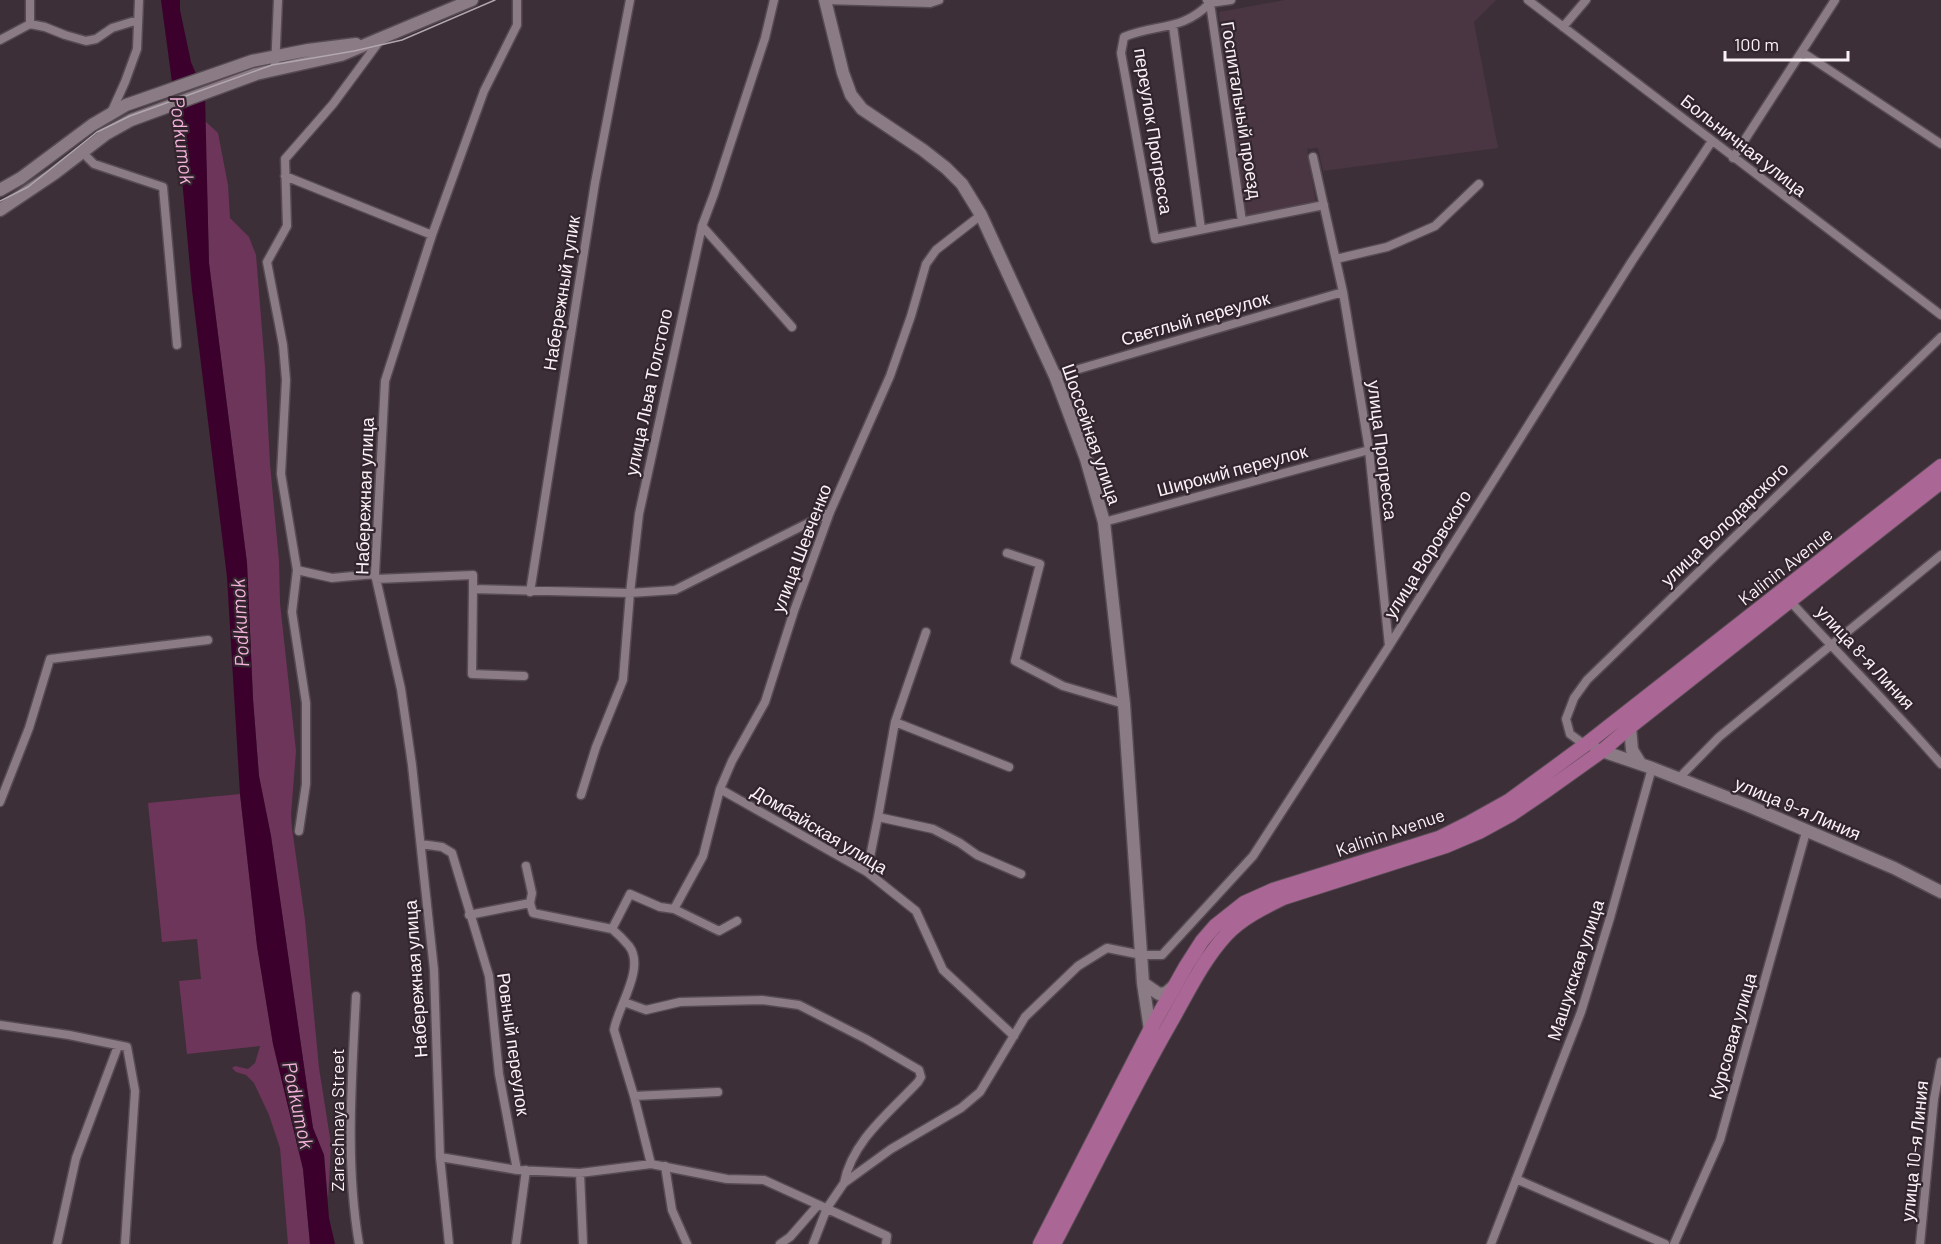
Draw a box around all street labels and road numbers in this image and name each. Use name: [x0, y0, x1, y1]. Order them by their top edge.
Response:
street label: Госпитальный проезд: [1217, 20, 1267, 201]
street label: переулок Прогресса: [1130, 46, 1178, 217]
street label: Больничная улица: [1677, 89, 1812, 202]
street label: Набережный тупик: [538, 214, 584, 372]
street label: Светлый переулок: [1118, 286, 1272, 350]
street label: улица Льва Толстого: [620, 306, 676, 478]
street label: Шоссейная улица: [1058, 361, 1127, 508]
street label: улица Прогресса: [1364, 379, 1403, 522]
street label: Набережная улица: [350, 416, 378, 575]
street label: Широкий переулок: [1154, 439, 1310, 501]
street label: улица Володарского: [1656, 457, 1792, 591]
street label: улица Шевченко: [766, 481, 836, 615]
street label: улица Воровского: [1379, 486, 1475, 622]
street label: Kalinin Avenue: [1733, 522, 1837, 610]
street label: улица 8-я Линия: [1812, 600, 1920, 714]
street label: улица 9-я Линия: [1732, 772, 1864, 844]
street label: Домбайская улица: [748, 780, 893, 879]
street label: Kalinin Avenue: [1333, 803, 1447, 861]
street label: Машукская улица: [1542, 896, 1608, 1043]
street label: Набережная улица: [398, 899, 431, 1058]
street label: Курсовая улица: [1703, 969, 1761, 1102]
street label: Ровный переулок: [493, 971, 535, 1117]
street label: Zarechnaya Street: [326, 1048, 348, 1192]
street label: улица 10-я Линия: [1896, 1079, 1932, 1223]

